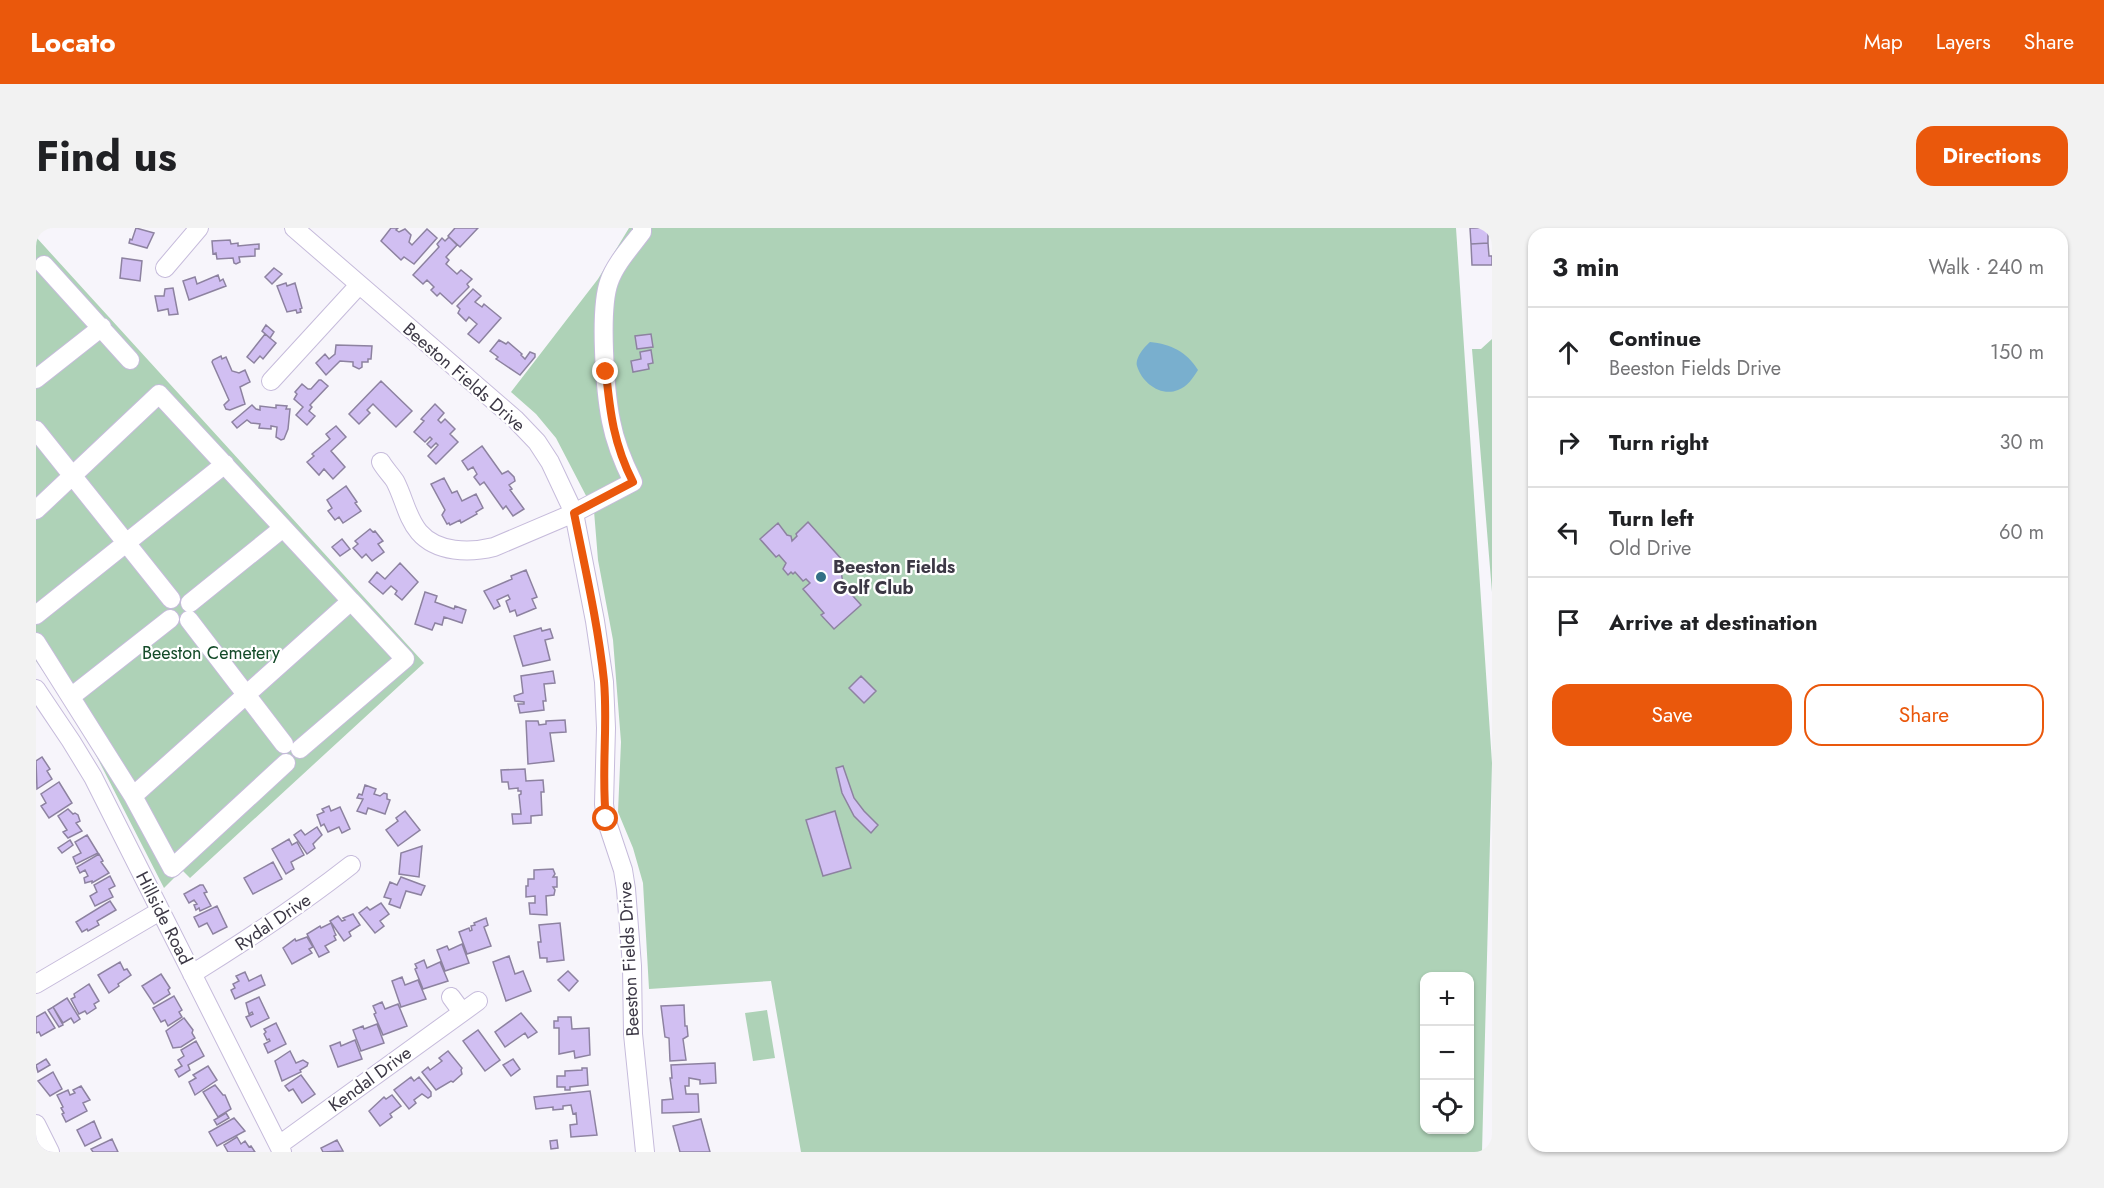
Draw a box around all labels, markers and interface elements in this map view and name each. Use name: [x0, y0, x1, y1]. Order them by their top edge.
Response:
text: Locato: [30, 22, 116, 63]
text: Map: [1864, 27, 1903, 57]
text: Layers: [1936, 27, 1991, 57]
text: Share: [2024, 27, 2074, 57]
text: Find us: [36, 126, 177, 187]
button: Directions: [1916, 126, 2068, 186]
text: 3 min: [1552, 248, 1619, 286]
text: Walk · 240 m: [1929, 253, 2044, 282]
street label: Beeston Fields Drive: [397, 316, 531, 438]
text: Continue: [1609, 322, 1701, 354]
icon: ahead: [1552, 336, 1585, 369]
text: 150 m: [1990, 338, 2044, 367]
text: Beeston Fields Drive: [1609, 354, 1781, 383]
route end: [592, 358, 618, 384]
icon: right: [1552, 426, 1585, 459]
text: Turn right: [1609, 426, 1709, 458]
text: 30 m: [1999, 428, 2044, 457]
text: Turn left: [1609, 502, 1694, 534]
icon: left: [1552, 516, 1585, 549]
text: 60 m: [1999, 518, 2044, 547]
text: Old Drive: [1609, 534, 1691, 563]
place label: Beeston Fields Golf Club: [833, 554, 955, 601]
marker: Beeston Fields Golf Club: [814, 570, 828, 584]
icon: arrive: [1552, 606, 1585, 639]
text: Arrive at destination: [1609, 606, 1818, 638]
park label: Beeston Cemetery: [142, 640, 280, 666]
button: Save: [1552, 684, 1792, 746]
button: Share: [1804, 684, 2044, 746]
route start: [592, 805, 618, 831]
street label: Hillside Road: [129, 867, 199, 969]
street label: Beeston Fields Drive: [612, 881, 646, 1037]
street label: Rydal Drive: [230, 887, 316, 957]
map controls: [1420, 972, 1474, 1134]
button: +: [1420, 972, 1474, 1026]
button: −: [1420, 1026, 1474, 1080]
street label: Kendal Drive: [323, 1040, 417, 1118]
button: locate: [1420, 1080, 1474, 1134]

